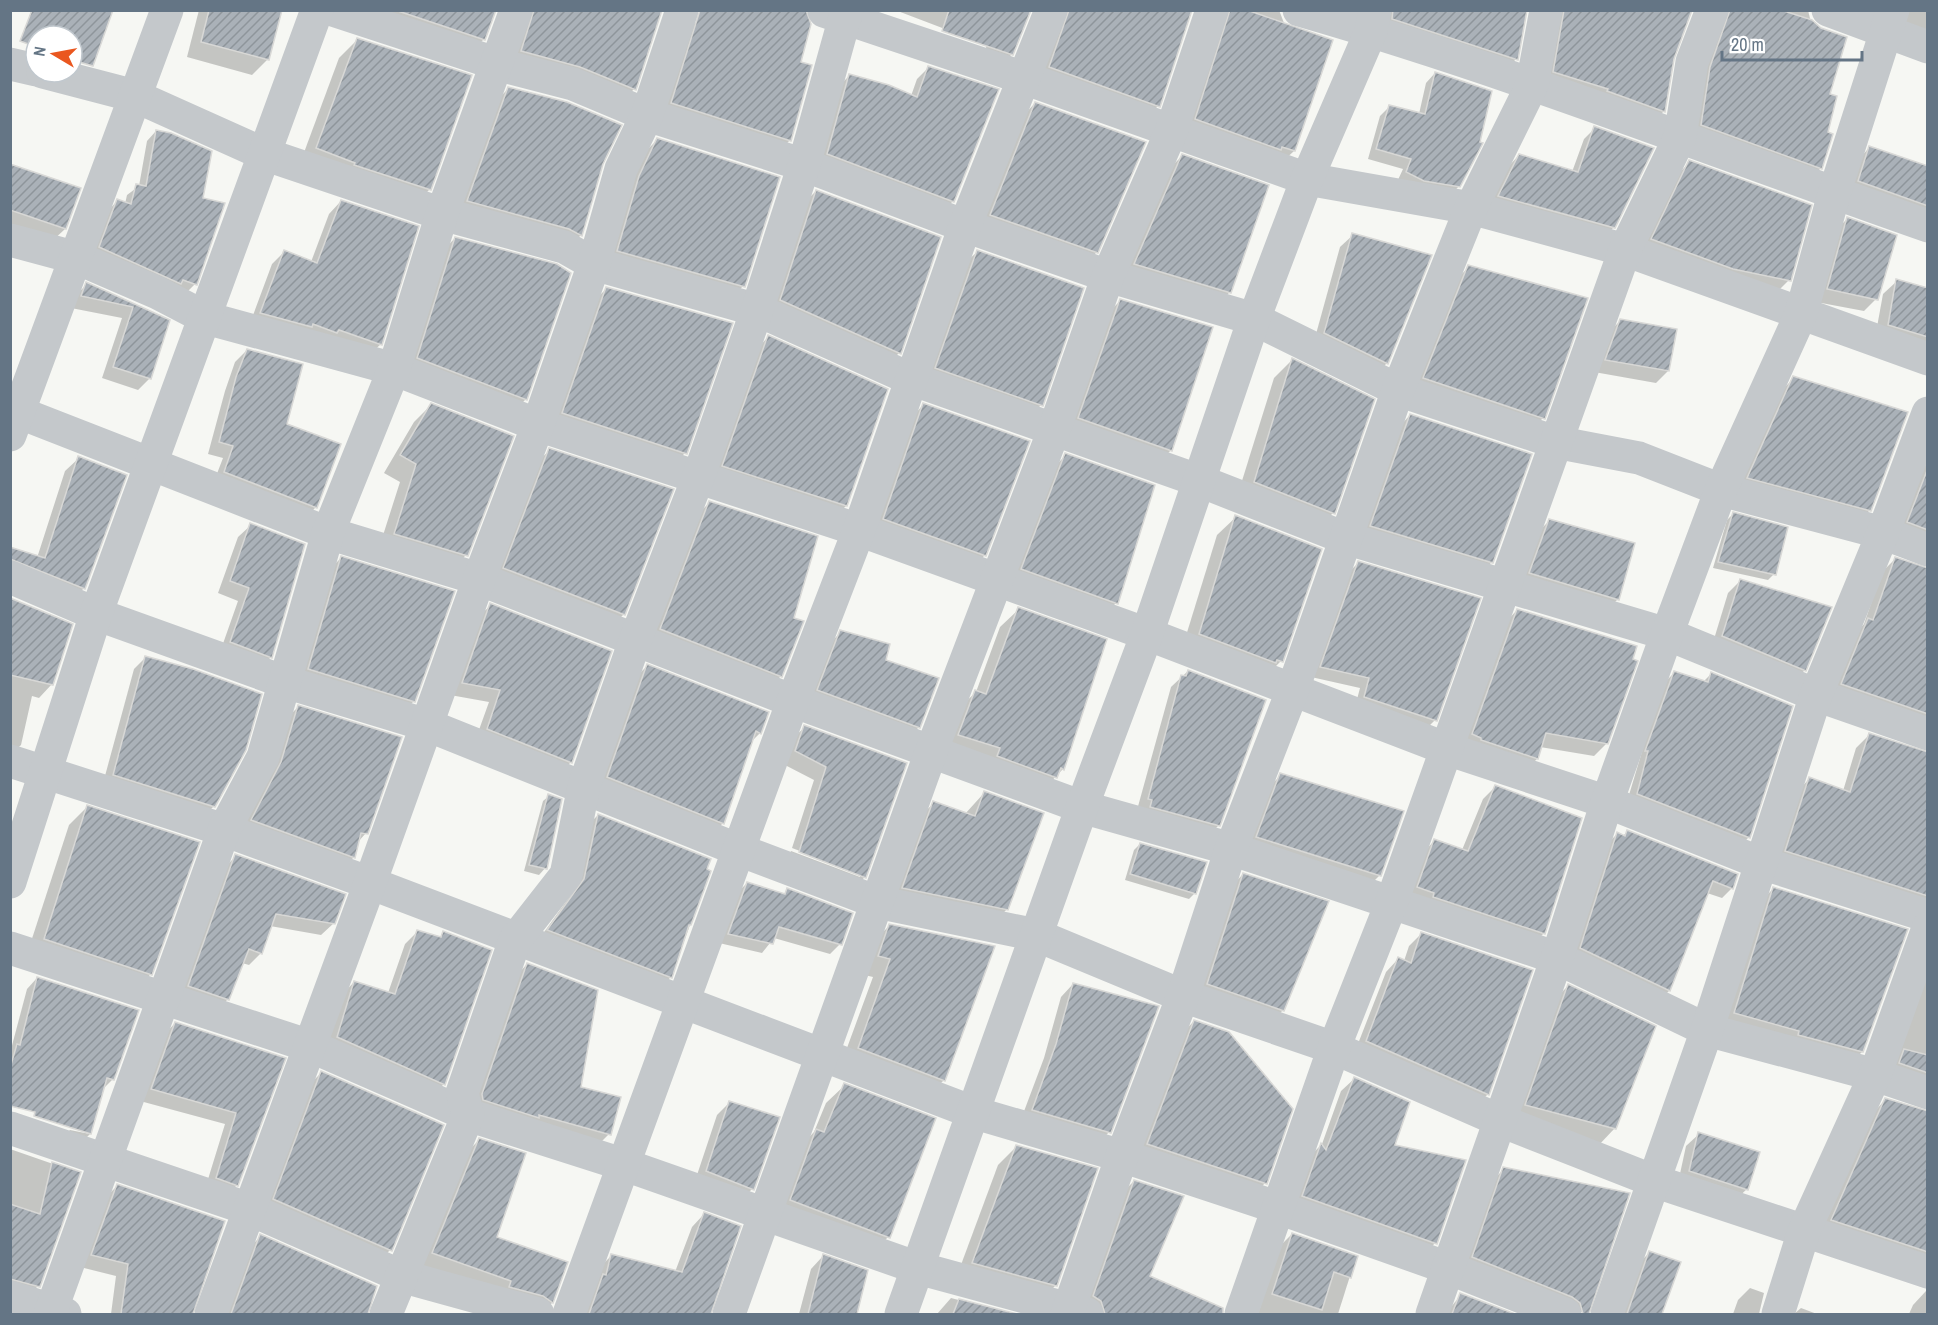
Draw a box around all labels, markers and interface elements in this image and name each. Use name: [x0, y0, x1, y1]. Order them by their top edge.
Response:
north arrow: [24, 24, 84, 84]
scale bar: [1722, 24, 1862, 62]
text: 20 m: [1731, 32, 1764, 57]
text: N: [28, 45, 51, 58]

